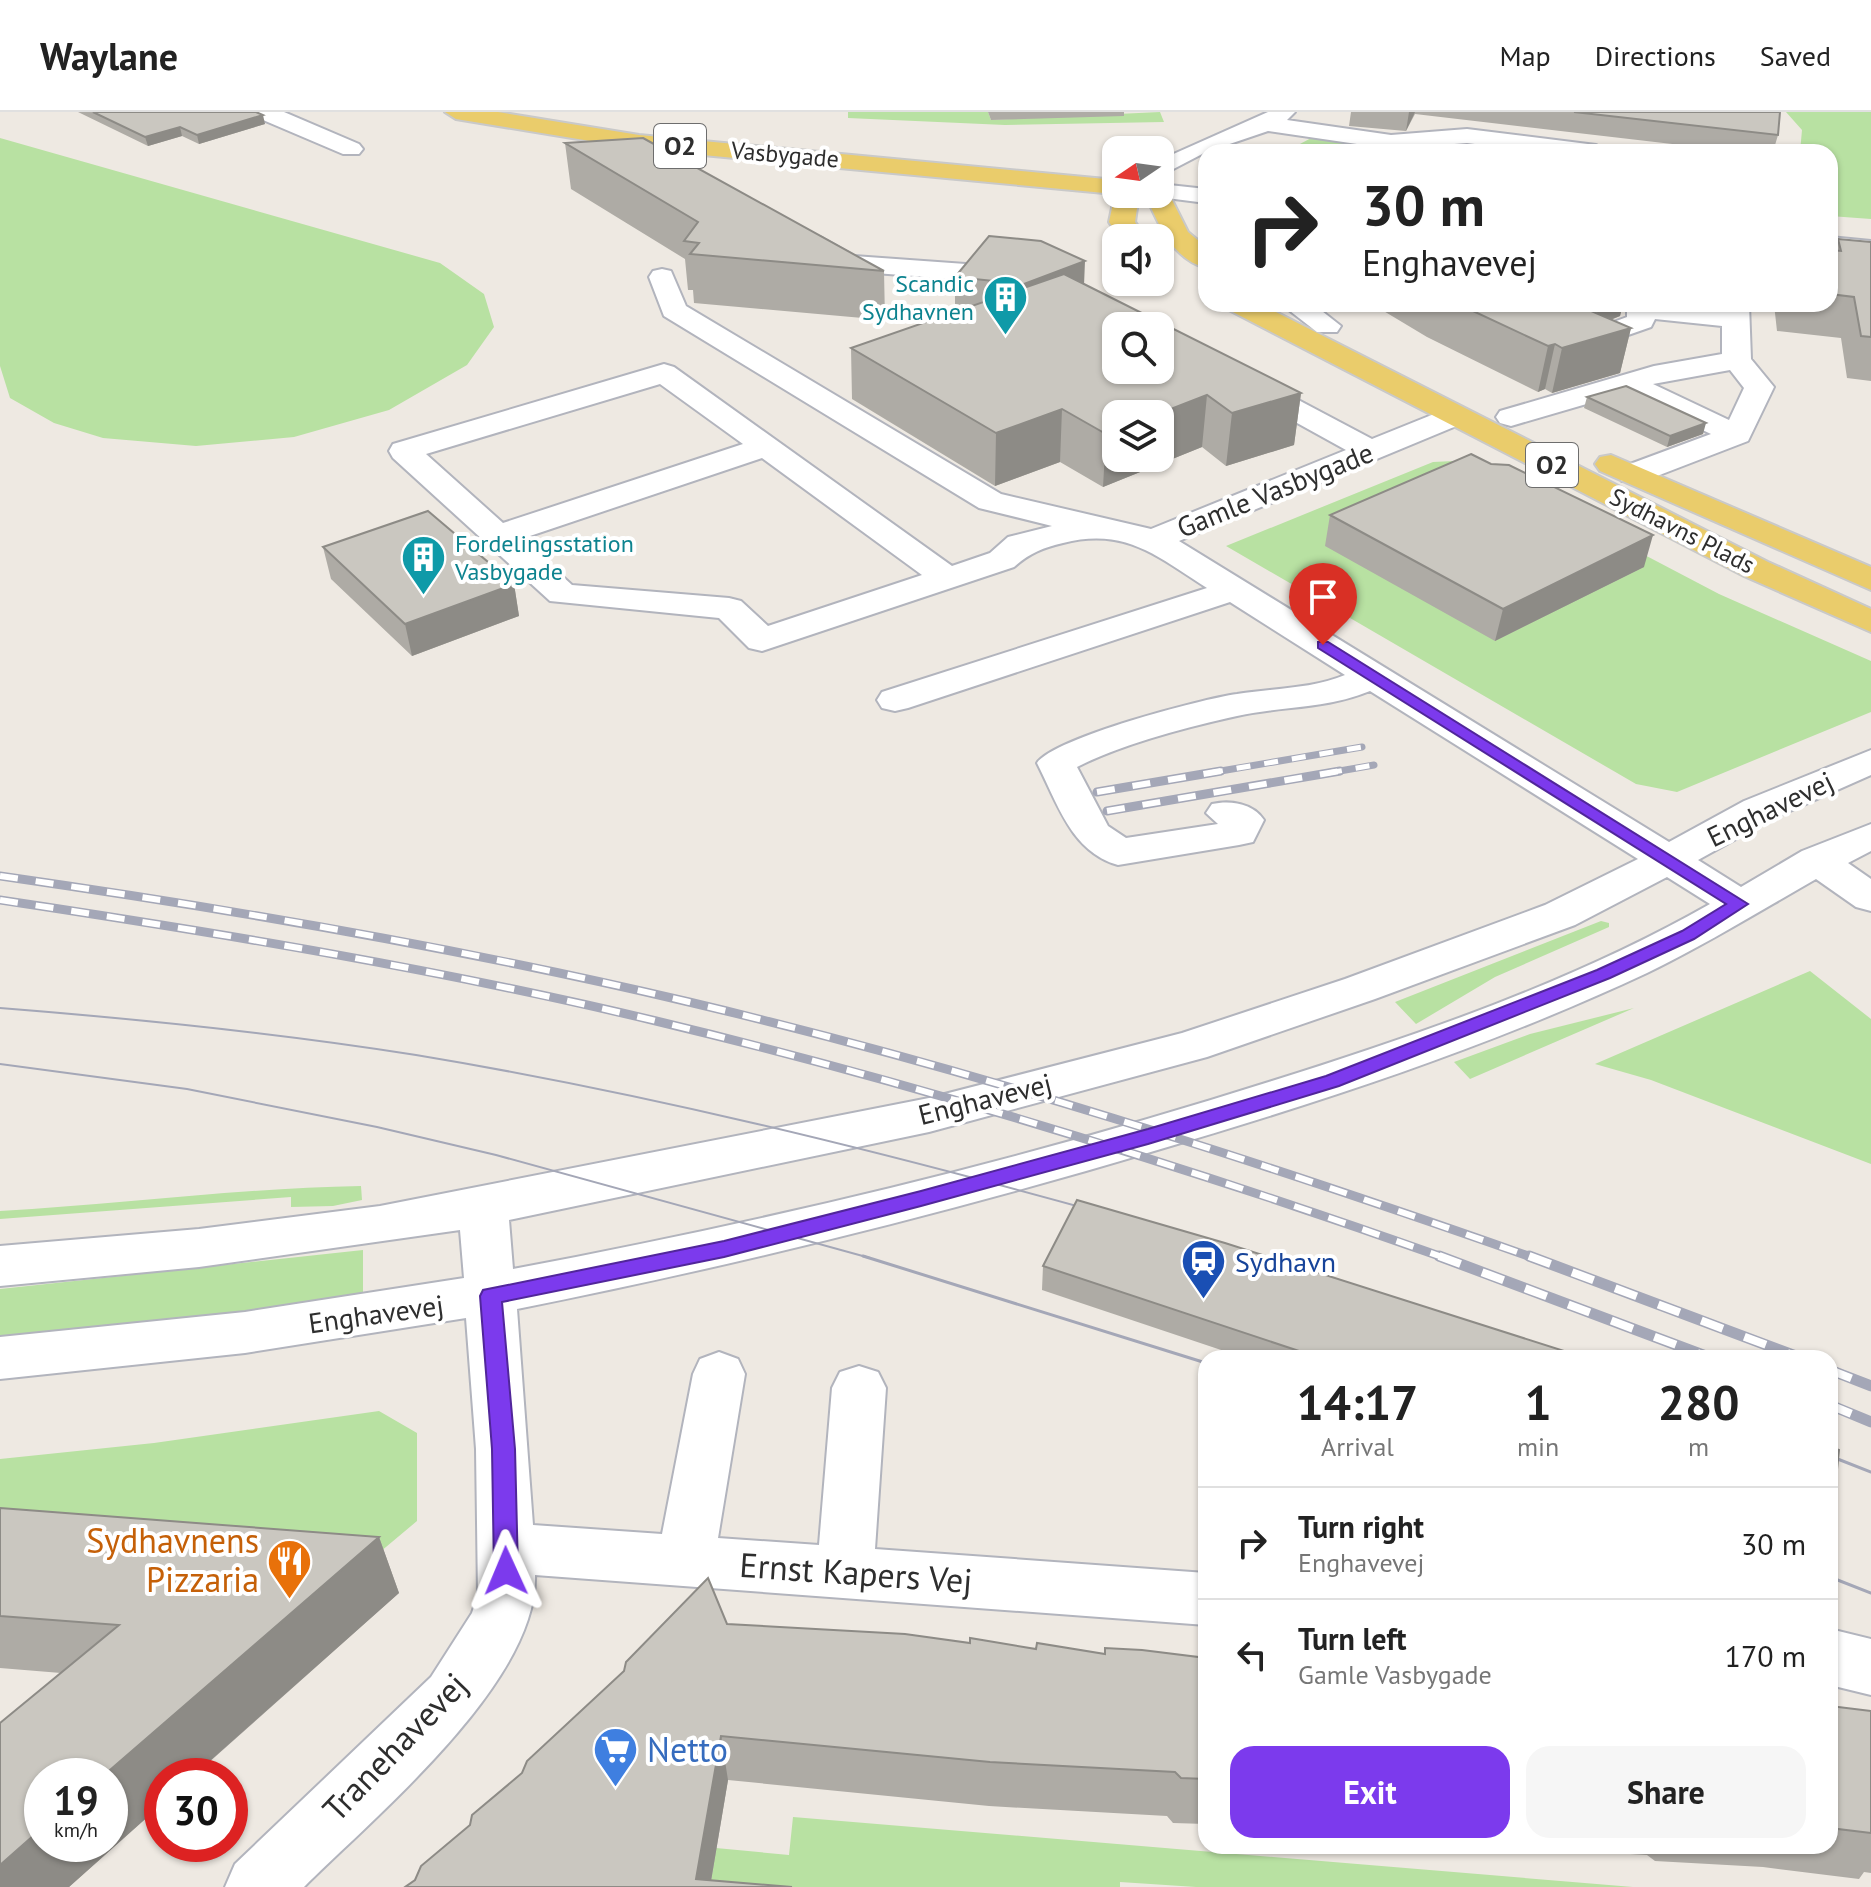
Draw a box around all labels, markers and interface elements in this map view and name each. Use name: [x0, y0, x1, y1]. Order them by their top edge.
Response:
text: Waylane: [40, 31, 178, 80]
text: Map: [1500, 37, 1551, 74]
text: Directions: [1595, 37, 1716, 74]
text: Saved: [1760, 37, 1831, 74]
road number: O2: [654, 124, 706, 168]
street label: Vasbygade: [729, 134, 840, 175]
north arrow: [1102, 136, 1174, 208]
map controls: [1102, 136, 1174, 472]
text: 30 m: [1362, 169, 1485, 241]
icon: right: [1230, 176, 1334, 280]
button: sound: [1102, 224, 1174, 296]
text: Enghavevej: [1362, 239, 1537, 286]
place label: Scandic Sydhavnen: [862, 268, 974, 327]
building icon: Scandic Sydhavnen: [981, 274, 1029, 337]
button: search: [1102, 312, 1174, 384]
button: layers: [1102, 400, 1174, 472]
street label: Gamle Vasbygade: [1171, 433, 1379, 546]
road number: O2: [1526, 443, 1578, 487]
street label: Sydhavns Plads: [1605, 481, 1760, 580]
place label: Fordelingsstation Vasbygade: [454, 528, 634, 587]
building icon: Fordelingsstation Vasbygade: [400, 534, 448, 597]
pin: [1289, 563, 1357, 645]
icon: arrive: [1301, 575, 1345, 619]
street label: Enghavevej: [1700, 762, 1839, 855]
street label: Enghavevej: [914, 1064, 1055, 1133]
station icon: Sydhavn: [1180, 1238, 1228, 1301]
place label: Sydhavn: [1235, 1243, 1336, 1280]
street label: Enghavevej: [306, 1286, 446, 1341]
text: 14:17: [1297, 1371, 1418, 1433]
text: 1: [1524, 1371, 1552, 1433]
text: 280: [1658, 1371, 1739, 1433]
text: Arrival: [1321, 1430, 1394, 1463]
text: min: [1517, 1430, 1559, 1463]
text: m: [1688, 1430, 1709, 1463]
text: Turn right: [1298, 1507, 1424, 1546]
place label: Sydhavnens Pizzaria: [86, 1518, 259, 1601]
icon: right: [1230, 1521, 1274, 1565]
text: 30 m: [1741, 1524, 1806, 1563]
position arrow: [464, 1529, 548, 1613]
restaurant icon: Sydhavnens Pizzaria: [266, 1537, 314, 1600]
street label: Ernst Kapers Vej: [738, 1542, 974, 1602]
text: Enghavevej: [1298, 1546, 1425, 1579]
text: Turn left: [1298, 1619, 1406, 1658]
icon: left: [1230, 1633, 1274, 1677]
text: 170 m: [1725, 1636, 1806, 1675]
text: Gamle Vasbygade: [1298, 1658, 1492, 1691]
street label: Tranehavevej: [312, 1663, 476, 1830]
supermarket icon: Netto: [592, 1726, 640, 1789]
place label: Netto: [647, 1727, 728, 1771]
button: Exit: [1230, 1746, 1510, 1838]
button: Share: [1526, 1746, 1806, 1838]
speed limit sign: 30: [144, 1758, 248, 1862]
text: 19: [53, 1774, 99, 1826]
text: km/h: [54, 1817, 98, 1843]

